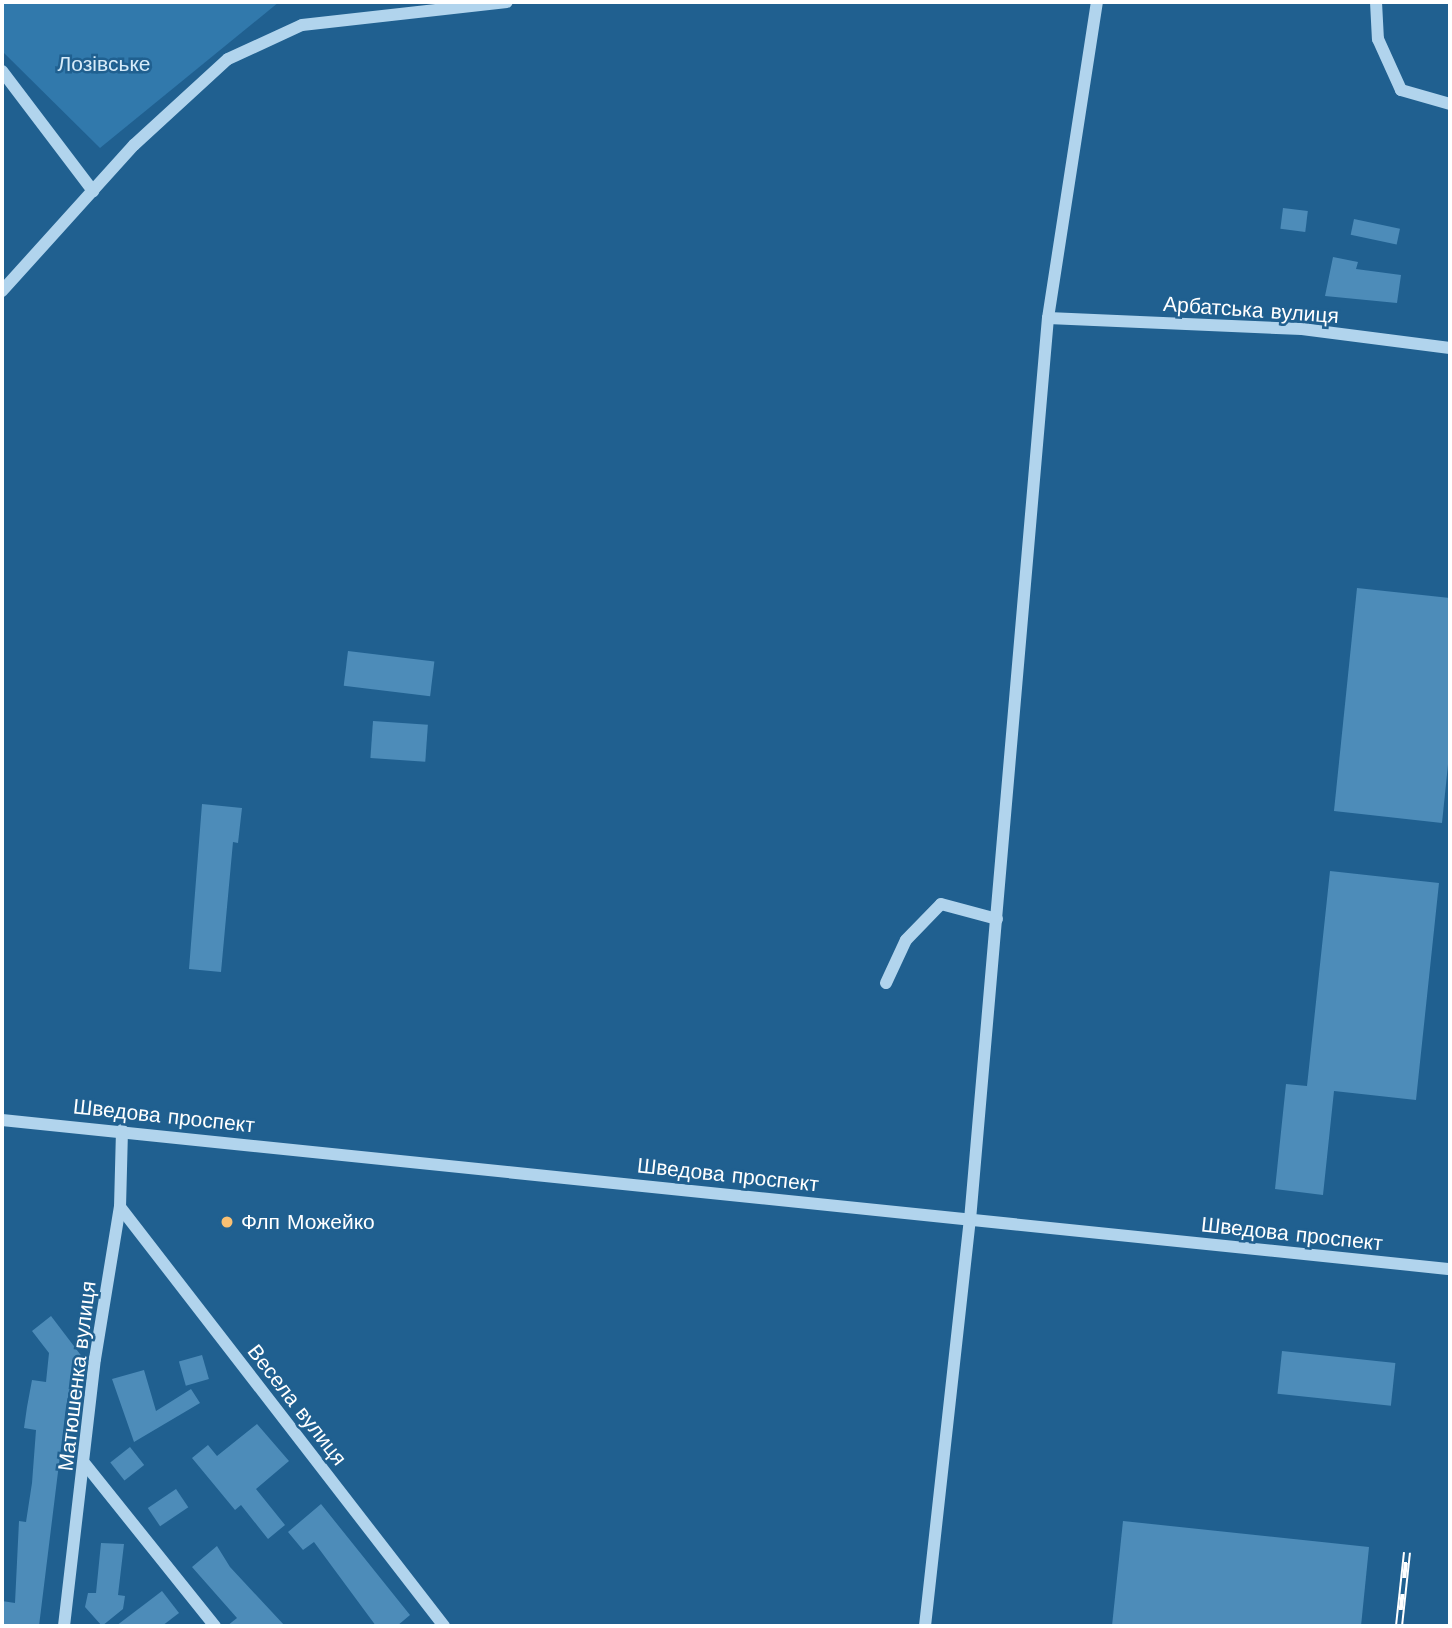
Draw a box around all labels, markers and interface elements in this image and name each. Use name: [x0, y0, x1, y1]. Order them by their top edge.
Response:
park label: Лозівське: [58, 51, 150, 77]
street label: Арбатська вулиця: [1162, 291, 1340, 329]
street label: Шведова проспект: [72, 1094, 256, 1138]
street label: Шведова проспект: [636, 1153, 820, 1197]
place label: Флп Можейко: [241, 1209, 375, 1235]
street label: Шведова проспект: [1200, 1212, 1384, 1256]
marker: Флп Можейко: [219, 1214, 235, 1230]
street label: Матюшенка вулиця: [53, 1280, 101, 1472]
street label: Весела вулиця: [242, 1340, 352, 1470]

